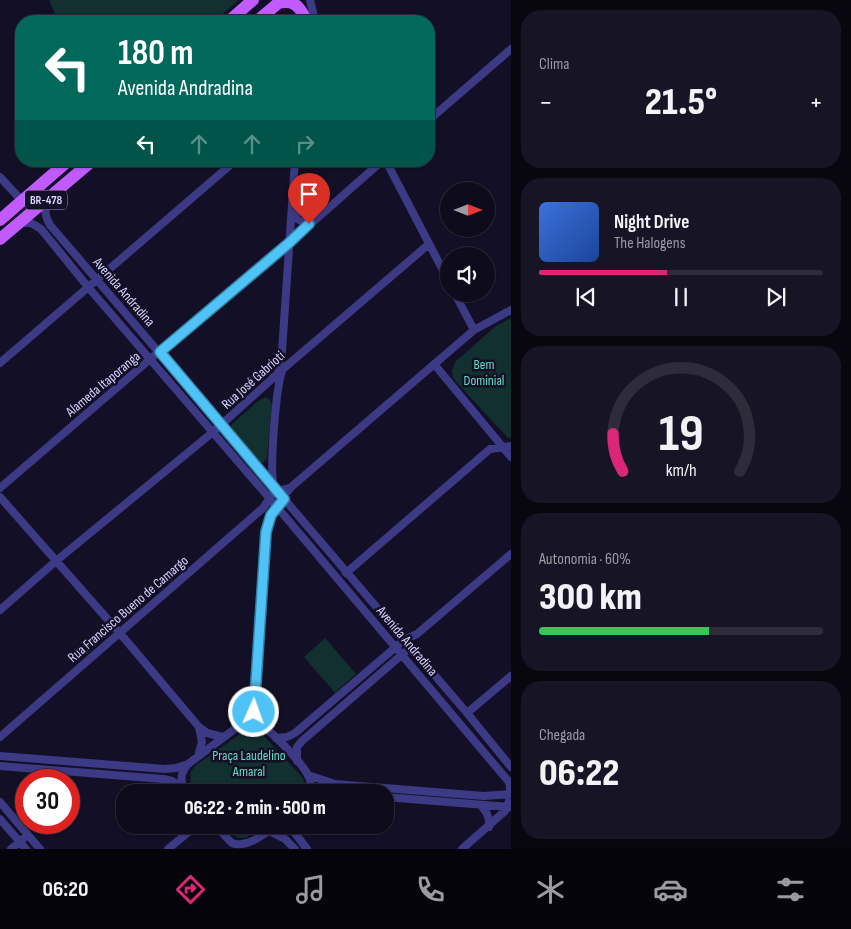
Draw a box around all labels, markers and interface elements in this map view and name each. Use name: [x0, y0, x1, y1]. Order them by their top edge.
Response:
text: 180 m: [118, 32, 194, 75]
icon: left: [35, 35, 100, 100]
text: Clima: [539, 55, 569, 74]
text: Avenida Andradina: [118, 75, 253, 102]
text: 21.5°: [645, 80, 717, 125]
text: −: [539, 86, 553, 119]
text: +: [809, 86, 823, 119]
icon: left: [132, 130, 160, 158]
icon: ahead: [185, 130, 213, 158]
icon: ahead: [238, 130, 266, 158]
icon: right: [291, 130, 319, 158]
pin: [288, 173, 330, 224]
icon: arrive: [295, 180, 323, 208]
north arrow: [440, 182, 495, 238]
map controls: [440, 182, 495, 302]
road number: BR-478: [25, 190, 67, 210]
text: Night Drive: [614, 211, 689, 234]
text: The Halogens: [614, 234, 685, 253]
button: sound: [440, 247, 495, 302]
street label: Avenida Andradina: [89, 253, 159, 330]
icon: previous: [572, 283, 600, 311]
icon: pause: [667, 283, 695, 311]
icon: next: [762, 283, 790, 311]
street label: Rua José Gabrioti: [218, 347, 288, 413]
street label: Alameda Itaporanga: [61, 348, 144, 421]
park label: Bem Dominial: [464, 356, 504, 389]
text: 19: [658, 403, 704, 466]
text: km/h: [666, 460, 696, 481]
text: Autonomia · 60%: [539, 550, 631, 569]
street label: Rua Francisco Bueno de Camargo: [64, 552, 192, 666]
text: 300 km: [539, 575, 642, 620]
street label: Avenida Andradina: [372, 602, 441, 679]
position arrow: [227, 685, 279, 737]
text: Chegada: [539, 726, 585, 745]
park label: Praça Laudelino Amaral: [212, 747, 286, 780]
text: 06:22: [539, 751, 619, 796]
speed limit sign: 30: [15, 769, 80, 834]
text: 06:22 · 2 min · 500 m: [184, 797, 326, 820]
icon: directions: [173, 872, 208, 907]
icon: music: [293, 872, 328, 907]
icon: phone: [413, 872, 448, 907]
icon: climate: [533, 872, 568, 907]
icon: car: [653, 872, 688, 907]
icon: filters: [773, 872, 808, 907]
text: 06:20: [43, 876, 88, 903]

